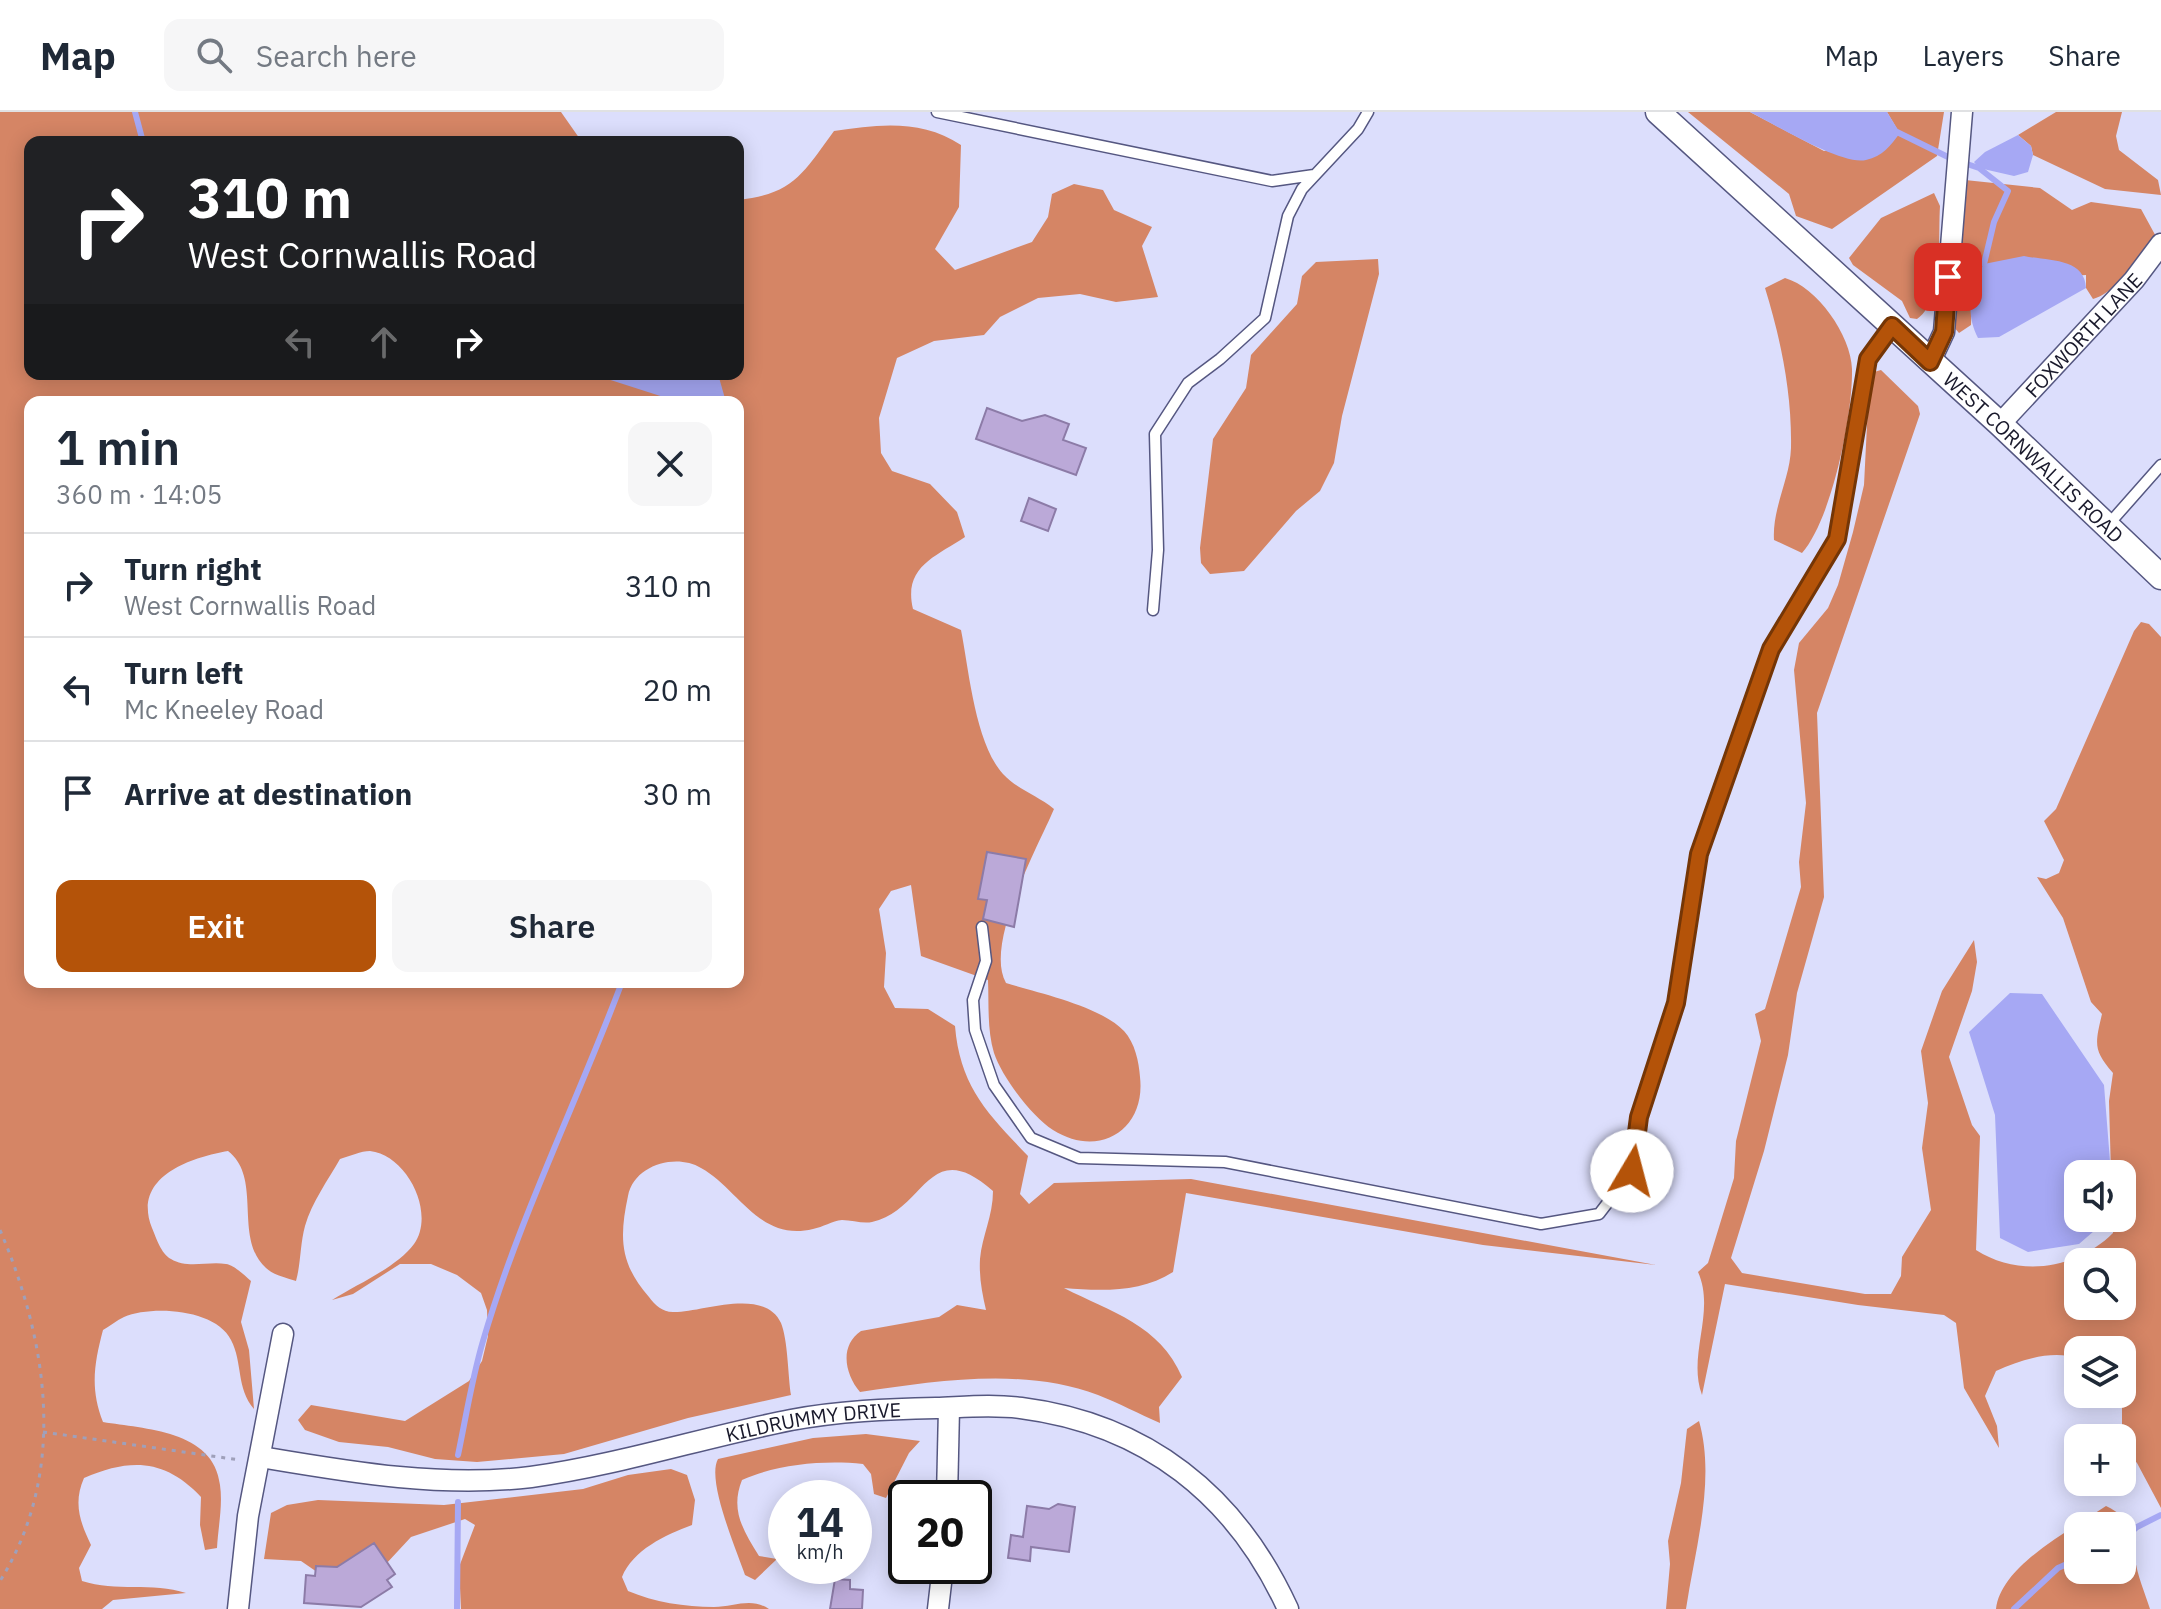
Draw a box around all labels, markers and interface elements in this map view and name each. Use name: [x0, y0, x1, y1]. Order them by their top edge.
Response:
search box: [164, 19, 724, 91]
text: Map: [40, 31, 116, 80]
icon: search: [192, 33, 236, 77]
text: Search here: [256, 36, 417, 75]
text: Map: [1824, 37, 1878, 74]
text: Layers: [1922, 37, 2004, 74]
text: Share: [2048, 37, 2121, 74]
text: 310 m: [188, 161, 352, 233]
icon: right: [56, 168, 160, 272]
text: West Cornwallis Road: [188, 231, 537, 278]
pin: [1914, 243, 1982, 311]
icon: arrive: [1926, 255, 1970, 299]
street label: FOXWORTH LANE: [2018, 267, 2148, 403]
icon: left: [278, 320, 322, 364]
icon: ahead: [362, 320, 406, 364]
icon: right: [446, 320, 490, 364]
street label: WEST CORNWALLIS ROAD: [1938, 366, 2130, 548]
text: 1 min: [56, 416, 180, 478]
button: close: [628, 422, 712, 506]
text: 360 m · 14:05: [56, 477, 222, 511]
text: Turn right: [124, 549, 262, 588]
icon: right: [56, 563, 100, 607]
text: 310 m: [625, 566, 712, 605]
text: West Cornwallis Road: [124, 588, 376, 622]
text: Turn left: [124, 653, 243, 692]
icon: left: [56, 667, 100, 711]
text: 20 m: [643, 670, 712, 709]
text: Mc Kneeley Road: [124, 692, 324, 726]
icon: arrive: [56, 771, 100, 815]
text: Arrive at destination: [124, 774, 412, 813]
text: 30 m: [643, 774, 712, 813]
button: Exit: [56, 880, 376, 972]
button: Share: [392, 880, 712, 972]
position arrow: [1590, 1129, 1674, 1213]
map controls: [2064, 1160, 2136, 1584]
button: sound: [2064, 1160, 2136, 1232]
button: search: [2064, 1248, 2136, 1320]
button: layers: [2064, 1336, 2136, 1408]
street label: KILDRUMMY DRIVE: [723, 1395, 902, 1448]
button: +: [2064, 1424, 2136, 1496]
speed limit sign: 20: [888, 1480, 992, 1584]
text: 14: [796, 1496, 844, 1548]
button: −: [2064, 1512, 2136, 1584]
text: km/h: [796, 1538, 844, 1565]

